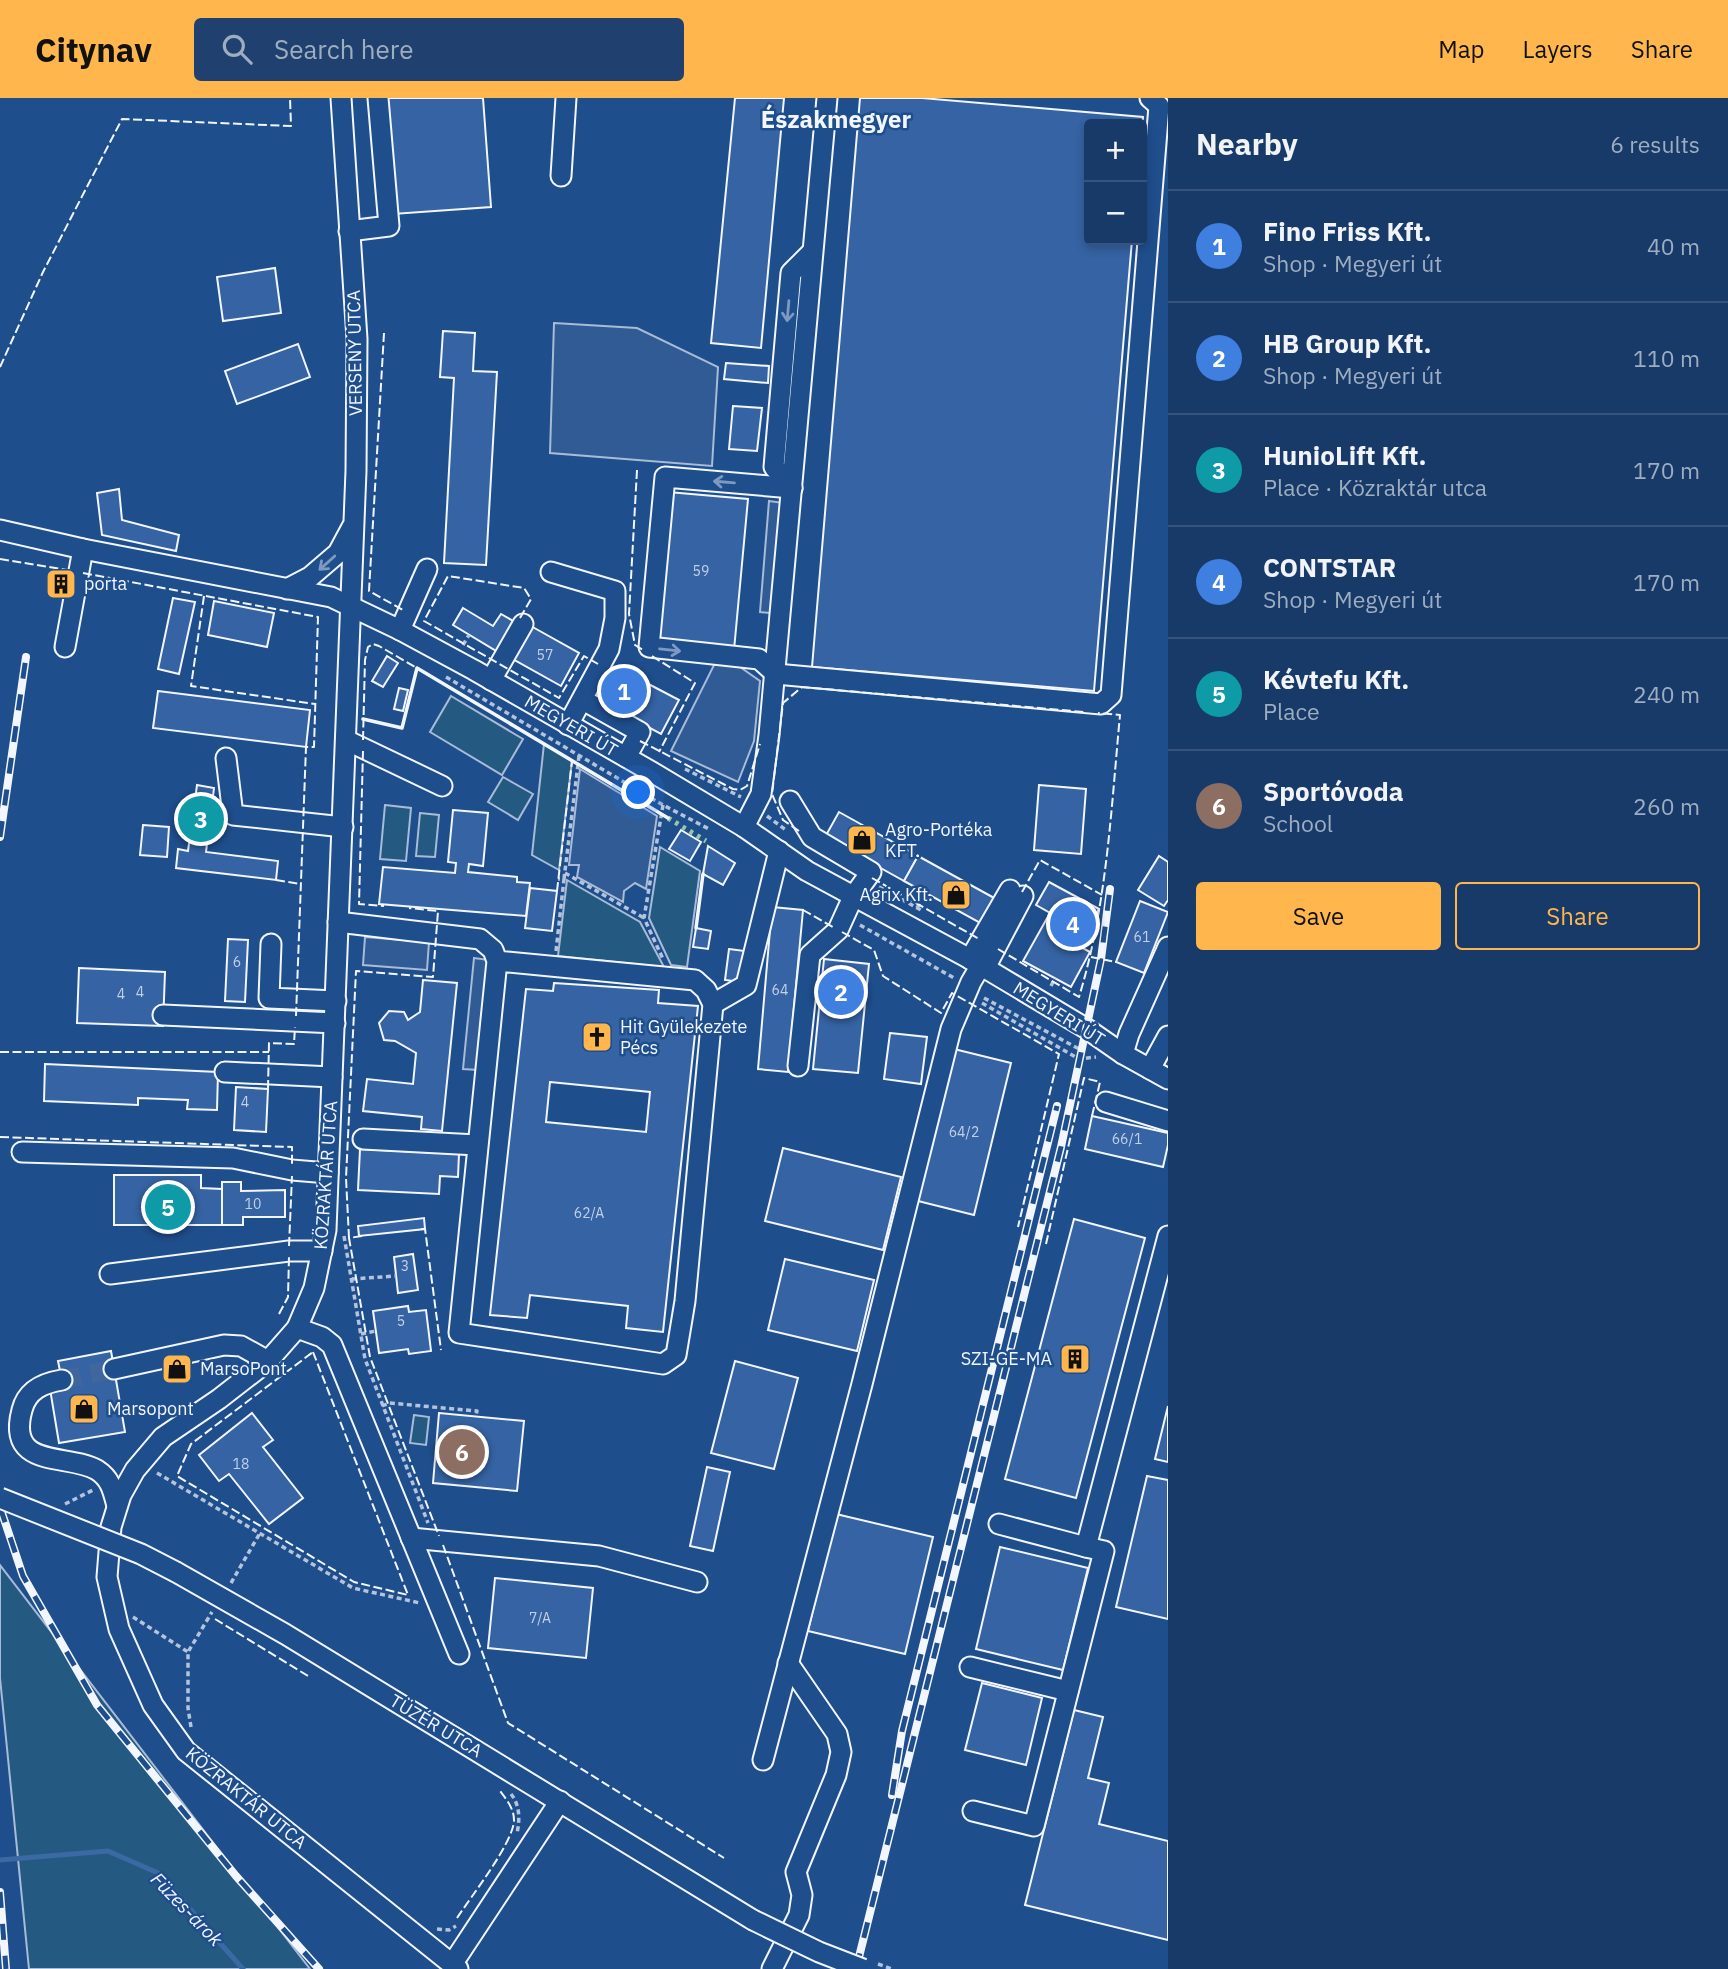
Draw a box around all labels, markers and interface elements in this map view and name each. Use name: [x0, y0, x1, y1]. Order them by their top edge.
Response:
search box: [194, 18, 684, 81]
text: Citynav: [35, 28, 152, 71]
icon: search: [218, 30, 256, 68]
text: Search here: [274, 32, 413, 66]
text: Map: [1438, 33, 1485, 65]
text: Layers: [1523, 33, 1593, 65]
text: Share: [1631, 33, 1693, 65]
district label: Északmegyer: [761, 103, 912, 135]
map controls: [1084, 119, 1147, 245]
button: +: [1084, 119, 1147, 182]
text: Nearby: [1196, 124, 1298, 163]
text: 6 results: [1610, 129, 1700, 159]
button: −: [1084, 182, 1147, 245]
text: Fino Friss Kft.: [1263, 214, 1431, 248]
text: 1: [1212, 231, 1226, 261]
text: 40 m: [1647, 231, 1700, 261]
text: Shop · Megyeri út: [1263, 248, 1442, 278]
street label: VERSENY UTCA: [342, 289, 367, 416]
one-way arrow: [781, 299, 794, 322]
text: HB Group Kft.: [1263, 326, 1431, 360]
text: 2: [1212, 343, 1226, 373]
text: 110 m: [1633, 343, 1700, 373]
text: Shop · Megyeri út: [1263, 360, 1442, 390]
text: HunioLift Kft.: [1263, 438, 1427, 472]
text: 3: [1212, 455, 1226, 485]
text: 170 m: [1633, 455, 1700, 485]
text: Place · Közraktár utca: [1263, 472, 1487, 502]
one-way arrow: [714, 475, 736, 488]
text: CONTSTAR: [1263, 550, 1396, 584]
one-way arrow: [319, 554, 336, 571]
house number: 59: [693, 562, 709, 580]
building icon: porta: [44, 567, 78, 601]
text: 4: [1212, 567, 1226, 597]
text: 170 m: [1633, 567, 1700, 597]
place label: porta: [84, 572, 128, 595]
text: Shop · Megyeri út: [1263, 584, 1442, 614]
one-way arrow: [658, 643, 681, 656]
house number: 57: [537, 646, 553, 664]
text: Kévtefu Kft.: [1263, 662, 1409, 696]
pin: 1: [601, 665, 647, 717]
text: 5: [1212, 679, 1226, 709]
text: 240 m: [1633, 679, 1700, 709]
street label: MEGYERI ÚT: [521, 690, 622, 761]
text: Place: [1263, 696, 1320, 726]
text: Sportóvoda: [1263, 774, 1404, 808]
your location: [621, 775, 655, 809]
text: 6: [1212, 791, 1226, 821]
text: 260 m: [1633, 791, 1700, 821]
pin: 3: [178, 793, 224, 845]
text: School: [1263, 808, 1333, 838]
place label: Agro-Portéka KFT.: [885, 818, 993, 862]
shop icon: Agro-Portéka KFT.: [845, 823, 879, 857]
shop icon: Agrix Kft.: [939, 878, 973, 912]
button: Save: [1196, 882, 1441, 950]
button: Share: [1455, 882, 1700, 950]
place label: Agrix Kft.: [859, 883, 933, 906]
pin: 4: [1050, 898, 1096, 950]
house number: 61: [1134, 928, 1150, 946]
house number: 6: [233, 953, 241, 971]
pin: 2: [818, 966, 864, 1018]
street label: MEGYERI ÚT: [1009, 976, 1109, 1051]
house number: 64: [772, 981, 788, 999]
house number: 4: [136, 983, 144, 1001]
house number: 4: [117, 985, 125, 1003]
place label: Hit Gyülekezete Pécs: [620, 1015, 748, 1059]
church icon: Hit Gyülekezete Pécs: [580, 1020, 614, 1054]
house number: 4: [241, 1093, 249, 1111]
street label: KÖZRAKTÁR UTCA: [309, 1099, 342, 1250]
house number: 64/2: [949, 1123, 979, 1141]
house number: 66/1: [1112, 1130, 1142, 1148]
pin: 5: [145, 1181, 191, 1233]
house number: 10: [245, 1195, 261, 1213]
house number: 62/A: [574, 1204, 604, 1222]
house number: 3: [401, 1257, 409, 1275]
house number: 5: [397, 1312, 405, 1330]
building icon: SZI-GE-MA: [1058, 1342, 1092, 1376]
place label: SZI-GE-MA: [961, 1347, 1052, 1370]
shop icon: MarsoPont: [160, 1352, 194, 1386]
place label: MarsoPont: [200, 1357, 287, 1380]
shop icon: Marsopont: [67, 1392, 101, 1426]
place label: Marsopont: [107, 1397, 194, 1420]
pin: 6: [439, 1426, 485, 1478]
house number: 18: [233, 1455, 249, 1473]
house number: 7/A: [529, 1609, 551, 1627]
street label: TÜZÉR UTCA: [386, 1689, 487, 1762]
street label: KÖZRAKTÁR UTCA: [181, 1742, 312, 1854]
water label: Füzes-árok: [146, 1867, 229, 1952]

